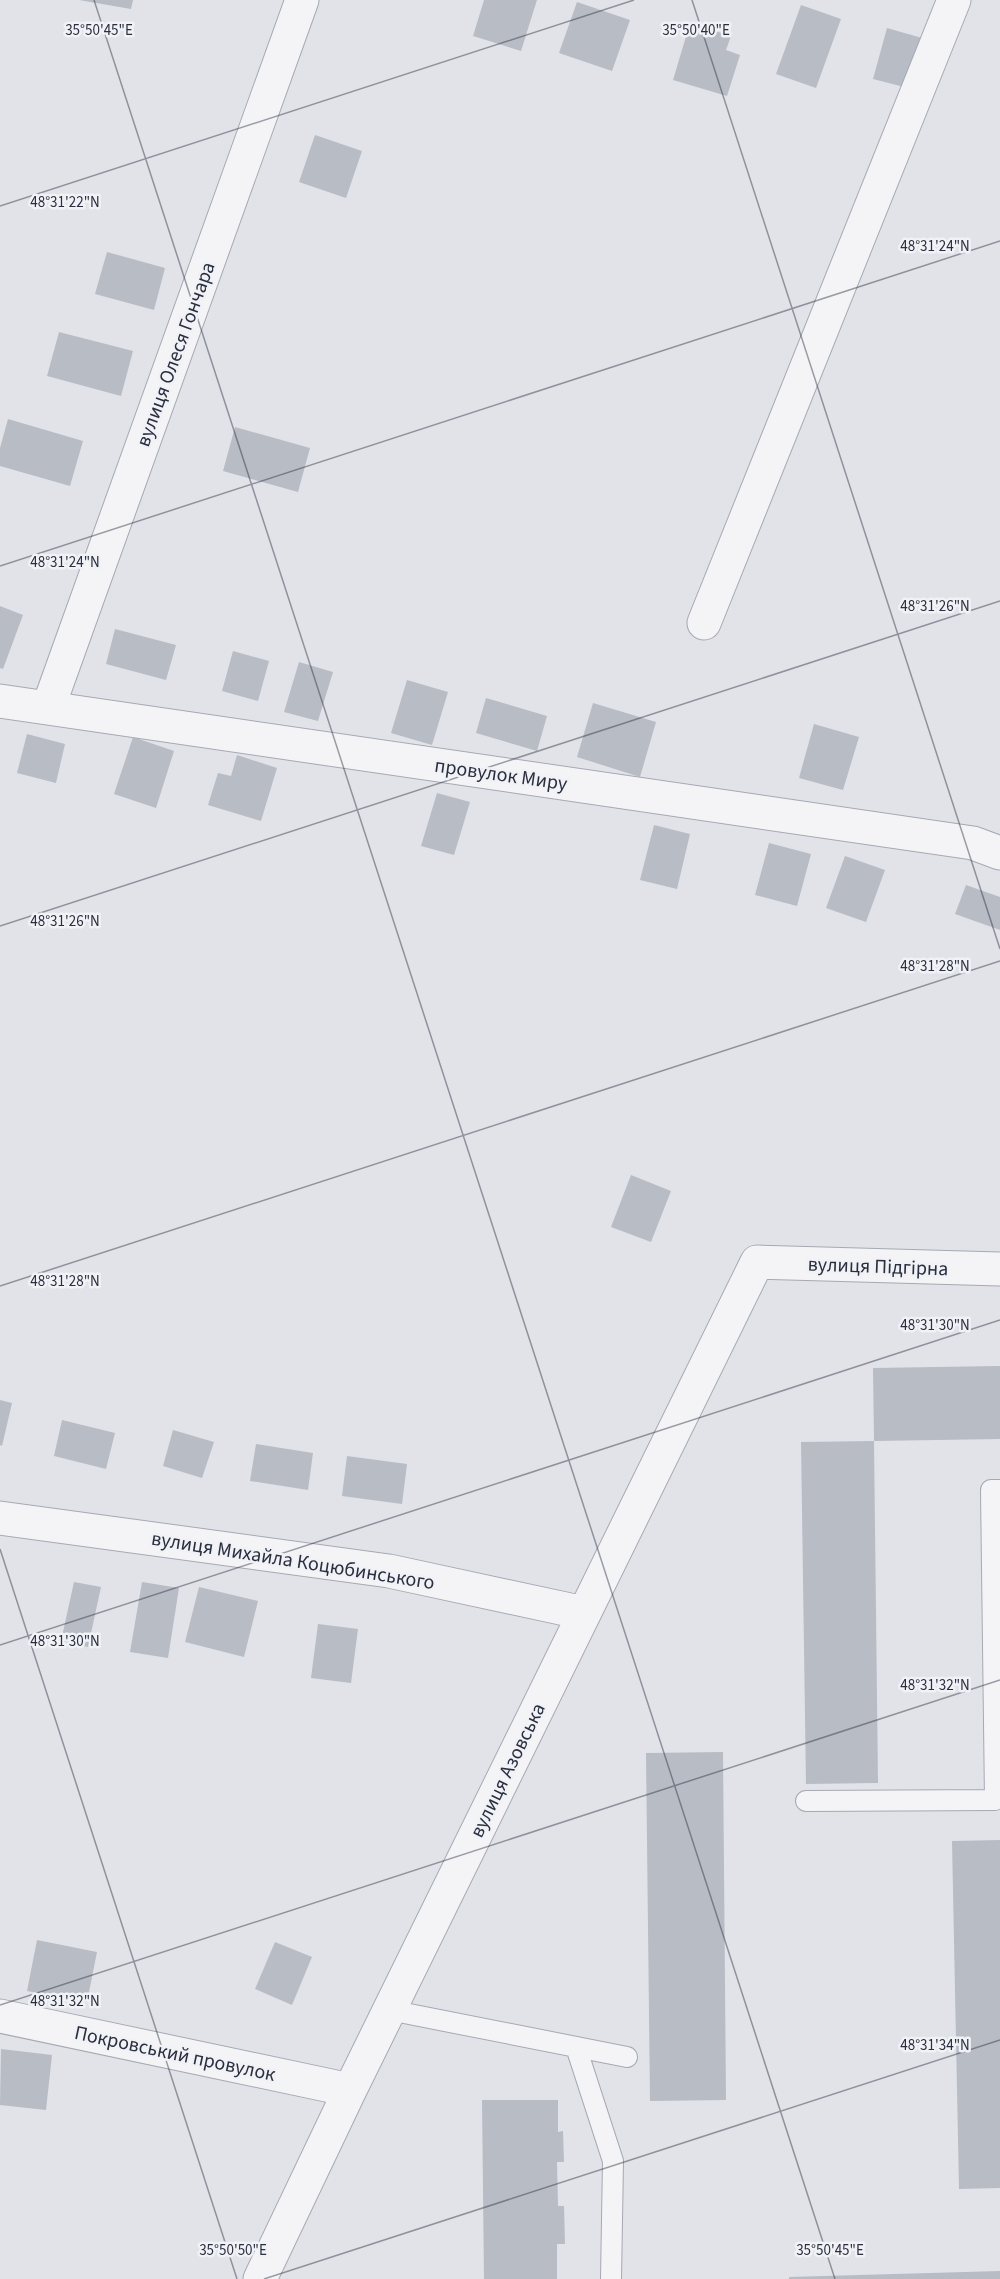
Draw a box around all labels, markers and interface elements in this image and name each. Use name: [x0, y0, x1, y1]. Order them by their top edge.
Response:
text: 35°50'45"E: [65, 20, 133, 41]
text: 35°50'40"E: [662, 20, 730, 41]
text: 48°31'22"N: [30, 192, 100, 213]
text: 48°31'24"N: [900, 236, 970, 257]
street label: вулиця Олеся Гончара: [129, 258, 222, 451]
text: 48°31'24"N: [30, 552, 100, 573]
text: 48°31'26"N: [900, 596, 970, 617]
street label: провулок Миру: [433, 752, 570, 798]
text: 48°31'26"N: [30, 911, 100, 932]
text: 48°31'28"N: [900, 956, 970, 977]
street label: вулиця Підгірна: [807, 1251, 949, 1283]
text: 48°31'28"N: [30, 1271, 100, 1292]
text: 48°31'30"N: [900, 1315, 970, 1336]
street label: вулиця Михайла Коцюбинського: [149, 1525, 436, 1597]
text: 48°31'30"N: [30, 1631, 100, 1652]
text: 48°31'32"N: [900, 1675, 970, 1696]
street label: вулиця Азовська: [463, 1698, 553, 1842]
text: 48°31'32"N: [30, 1991, 100, 2012]
street label: Покровський провулок: [72, 2019, 278, 2089]
text: 48°31'34"N: [900, 2035, 970, 2056]
text: 35°50'50"E: [199, 2240, 267, 2261]
text: 35°50'45"E: [796, 2240, 864, 2261]

